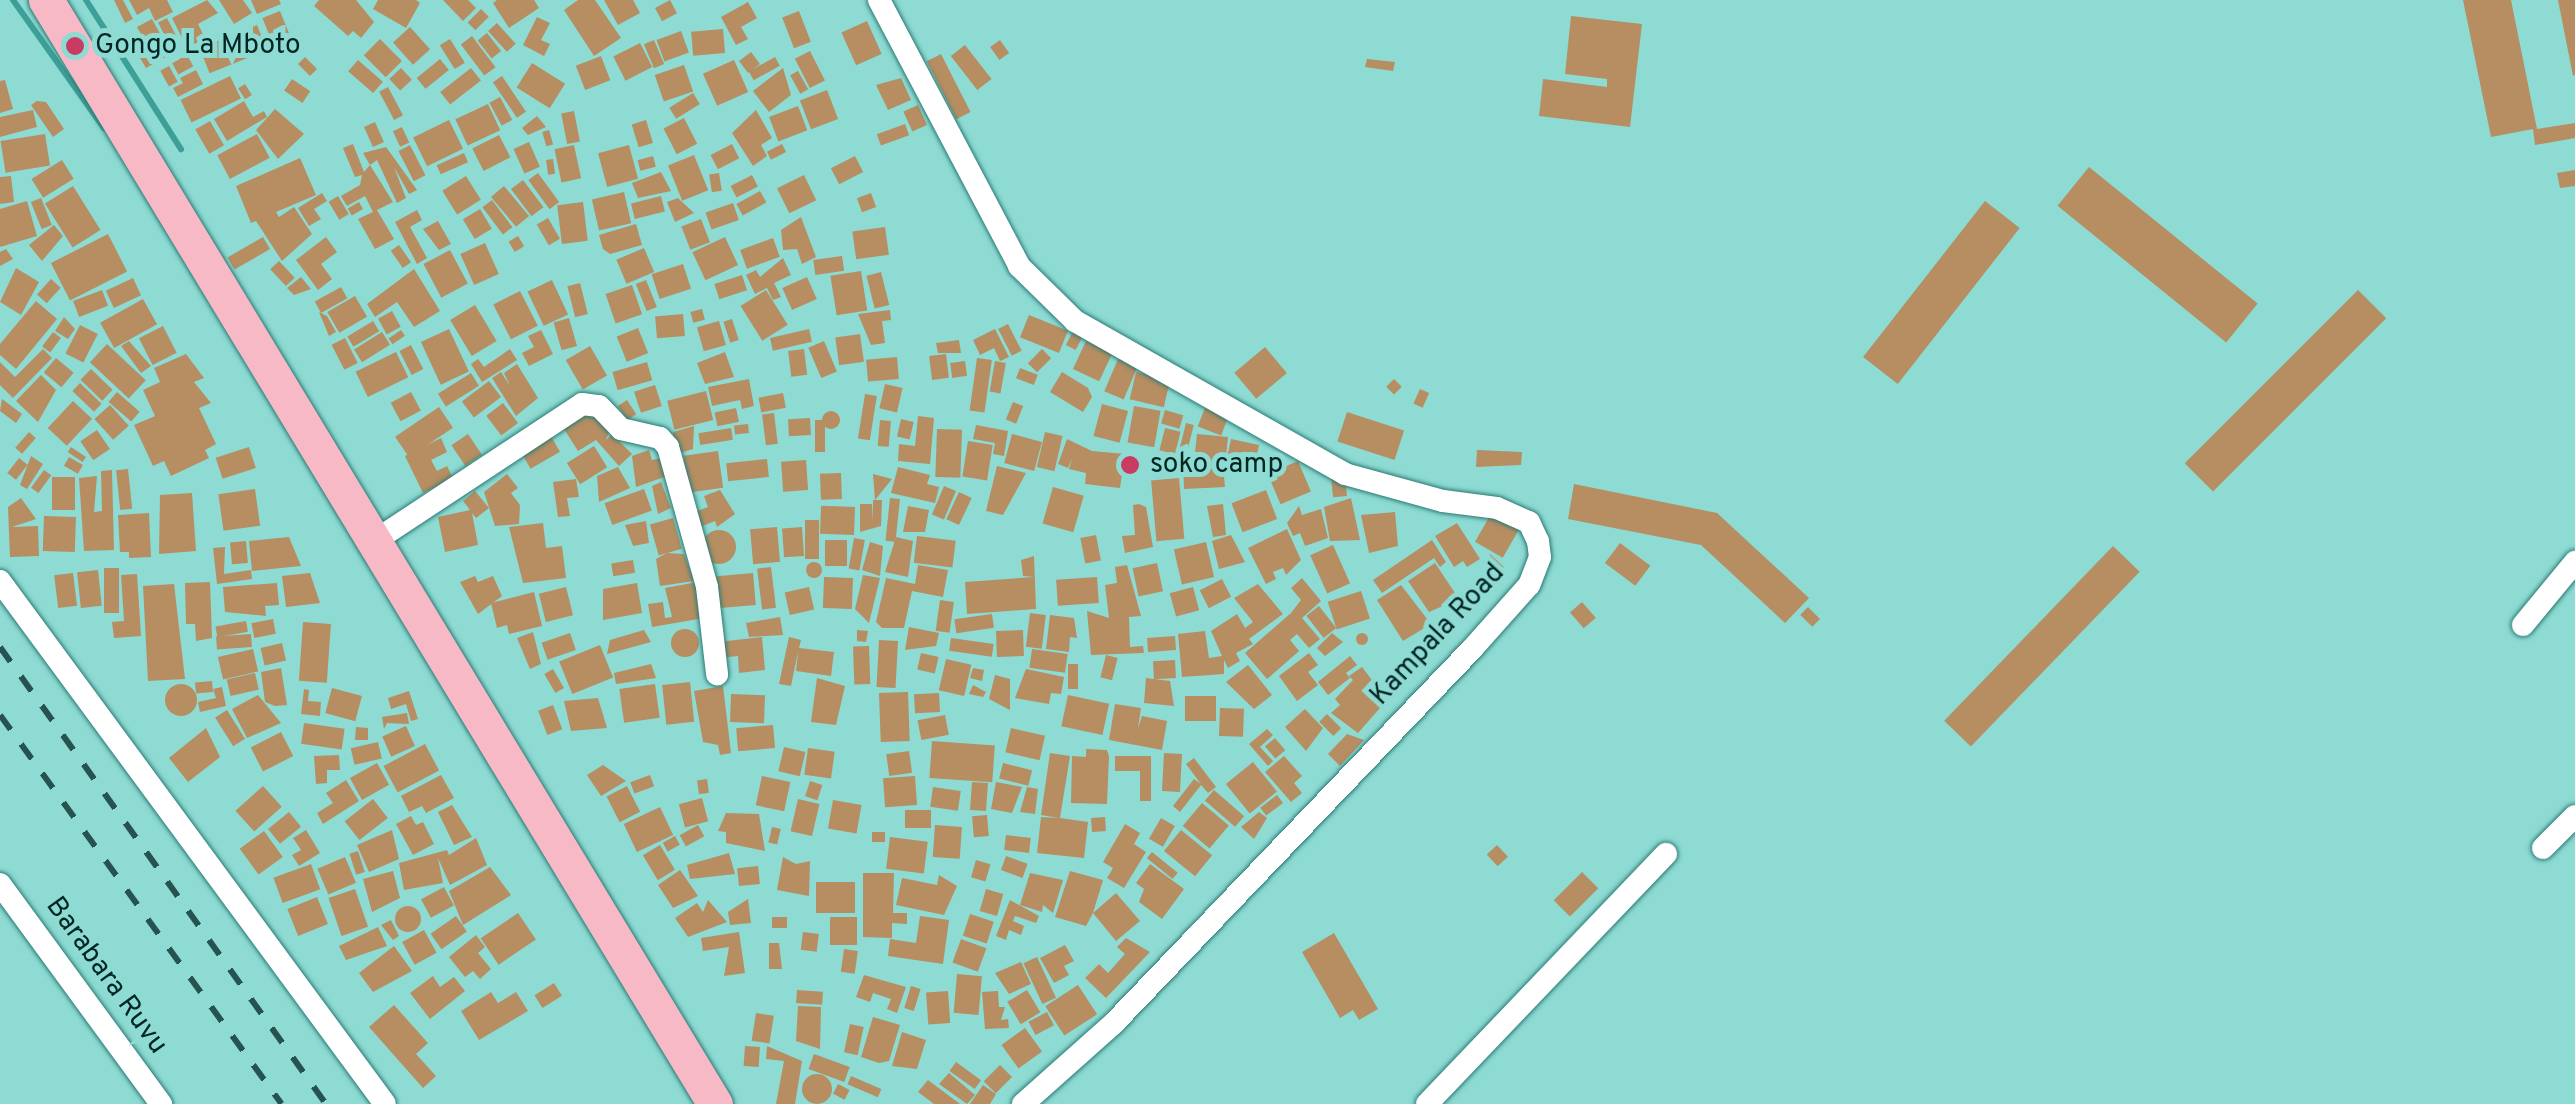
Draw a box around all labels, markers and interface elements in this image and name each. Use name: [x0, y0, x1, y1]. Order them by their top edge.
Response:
place label: Gongo La Mboto: [95, 29, 301, 63]
marker: Gongo La Mboto: [64, 35, 86, 57]
place label: soko camp: [1150, 448, 1283, 482]
marker: soko camp: [1119, 454, 1141, 476]
street label: Kampala Road: [1364, 557, 1512, 713]
street label: Barabara Ruvu: [38, 891, 174, 1061]

